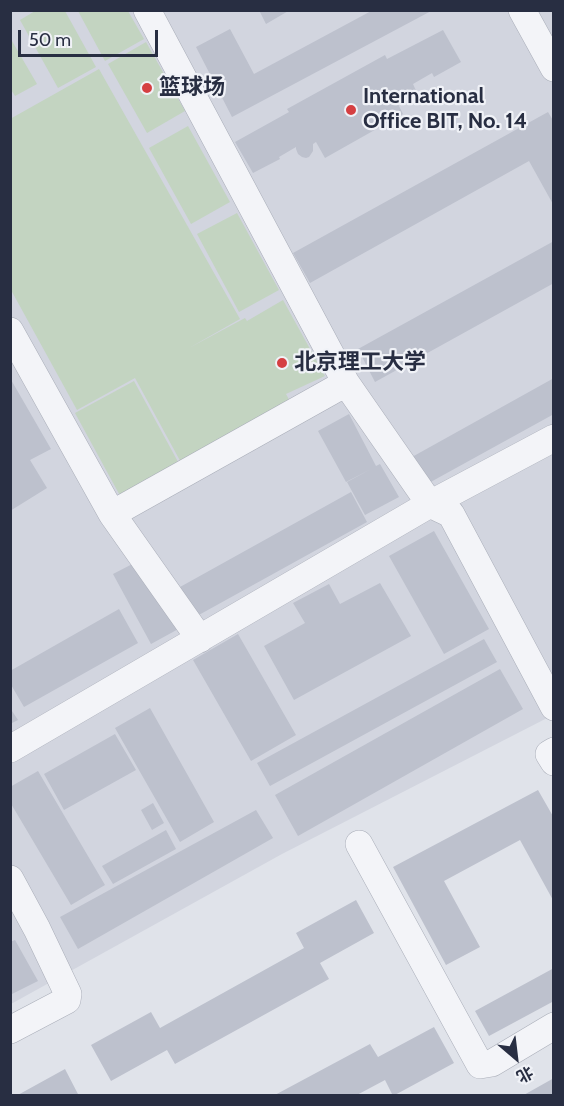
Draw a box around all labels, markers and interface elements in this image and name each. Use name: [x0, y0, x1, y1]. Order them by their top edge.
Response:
scale bar: [21, 18, 160, 56]
text: 50 m: [29, 29, 71, 51]
place label: 篮球场: [159, 75, 225, 101]
marker: 篮球场: [140, 81, 154, 95]
place label: International Office BIT, No. 14: [363, 84, 527, 136]
marker: International Office BIT, No. 14: [344, 103, 358, 117]
place label: 北京理工大学: [294, 350, 426, 376]
marker: 北京理工大学: [275, 356, 289, 370]
north arrow: [486, 1028, 546, 1088]
text: 北: [513, 1062, 536, 1086]

